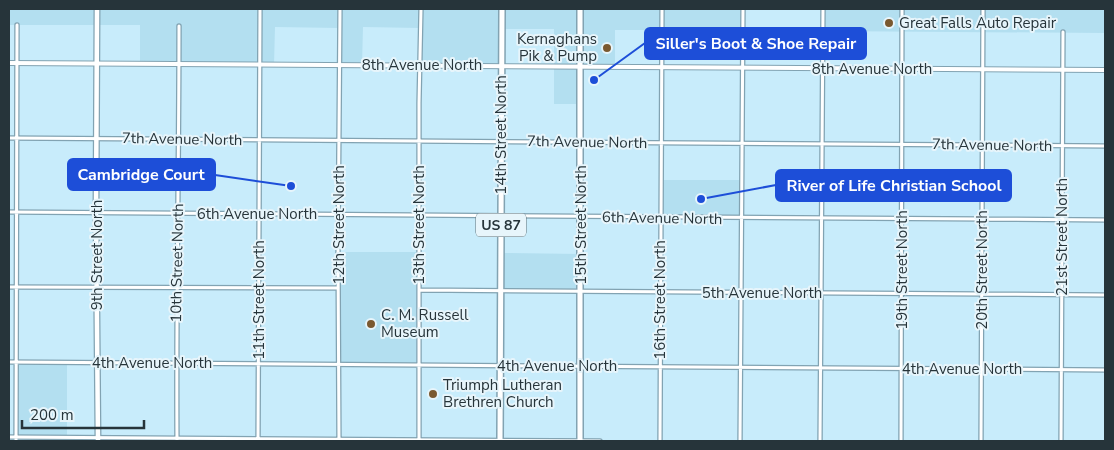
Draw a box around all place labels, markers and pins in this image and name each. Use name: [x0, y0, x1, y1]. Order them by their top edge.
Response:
place label: Great Falls Auto Repair: [899, 13, 1057, 33]
marker: Great Falls Auto Repair: [883, 17, 895, 29]
callout: Siller's Boot & Shoe Repair: [645, 28, 866, 59]
place label: Kernaghans Pik & Pump: [517, 29, 597, 66]
marker: Kernaghans Pik & Pump: [601, 42, 613, 54]
callout: Cambridge Court: [68, 159, 215, 190]
callout: River of Life Christian School: [776, 170, 1011, 201]
place label: C. M. Russell Museum: [381, 305, 469, 342]
marker: C. M. Russell Museum: [365, 318, 377, 330]
place label: Triumph Lutheran Brethren Church: [443, 375, 562, 412]
marker: Triumph Lutheran Brethren Church: [427, 388, 439, 400]

